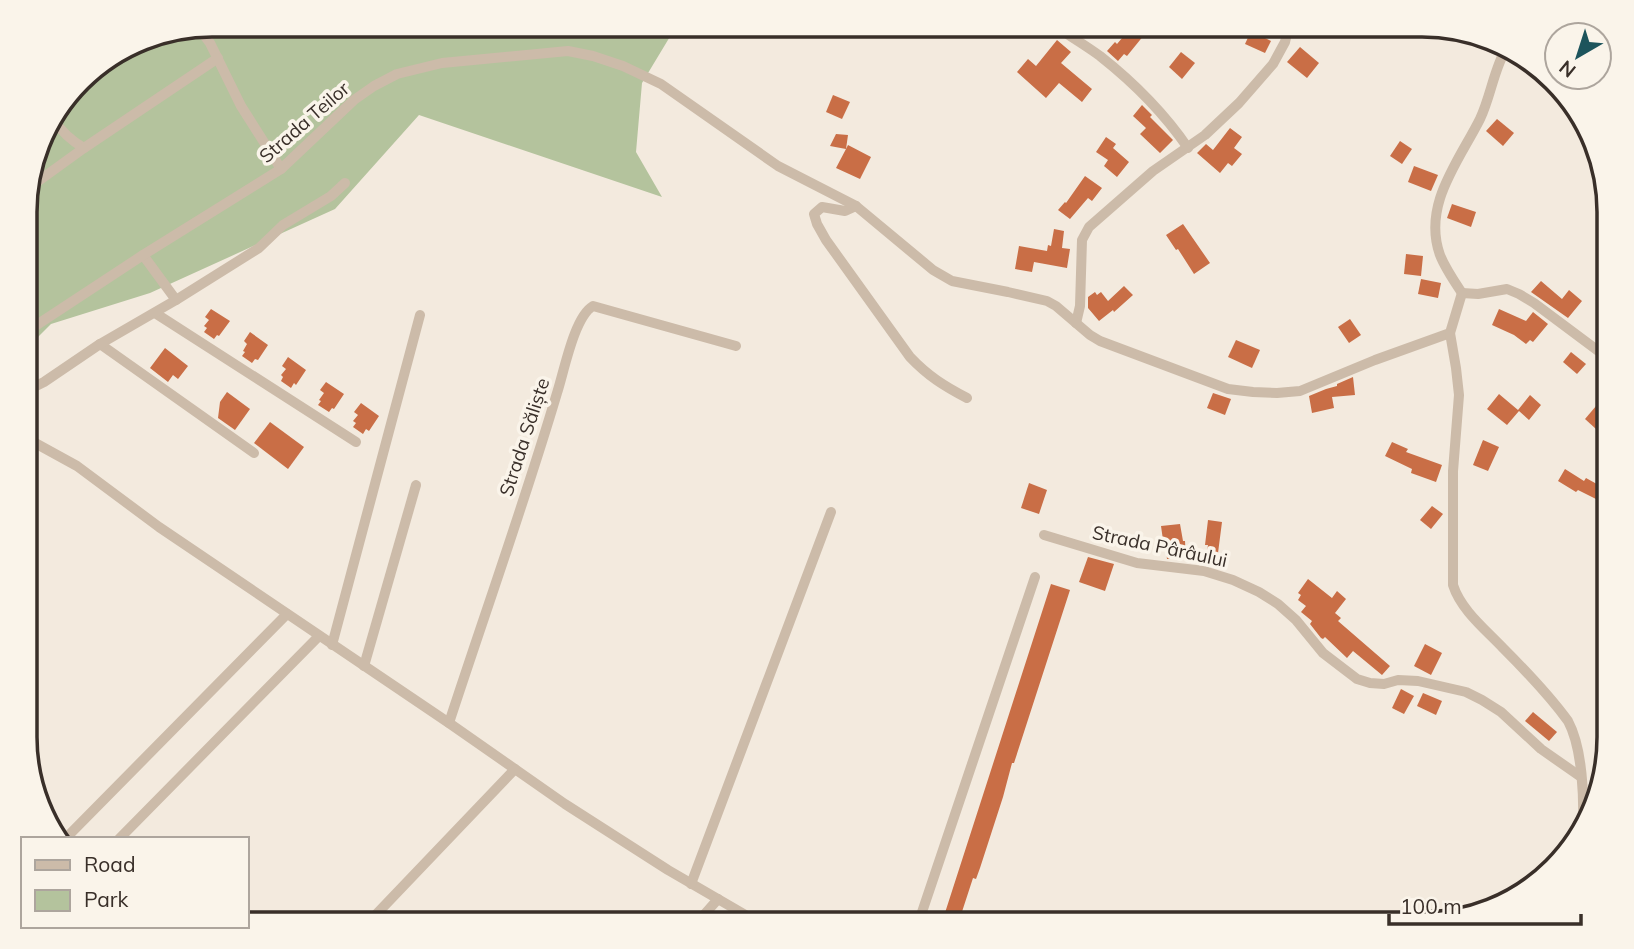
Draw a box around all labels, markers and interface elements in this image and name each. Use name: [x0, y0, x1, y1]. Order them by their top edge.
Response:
north arrow: [1543, 21, 1613, 91]
text: N: [1554, 55, 1580, 83]
street label: Strada Teilor: [254, 76, 354, 168]
street label: Strada Săliște: [494, 375, 555, 499]
street label: Strada Pârâului: [1090, 520, 1230, 572]
legend: [21, 837, 248, 928]
text: Road: [84, 851, 135, 877]
scale bar: [1389, 883, 1582, 927]
text: Park: [84, 886, 128, 912]
text: 100 m: [1400, 893, 1462, 919]

